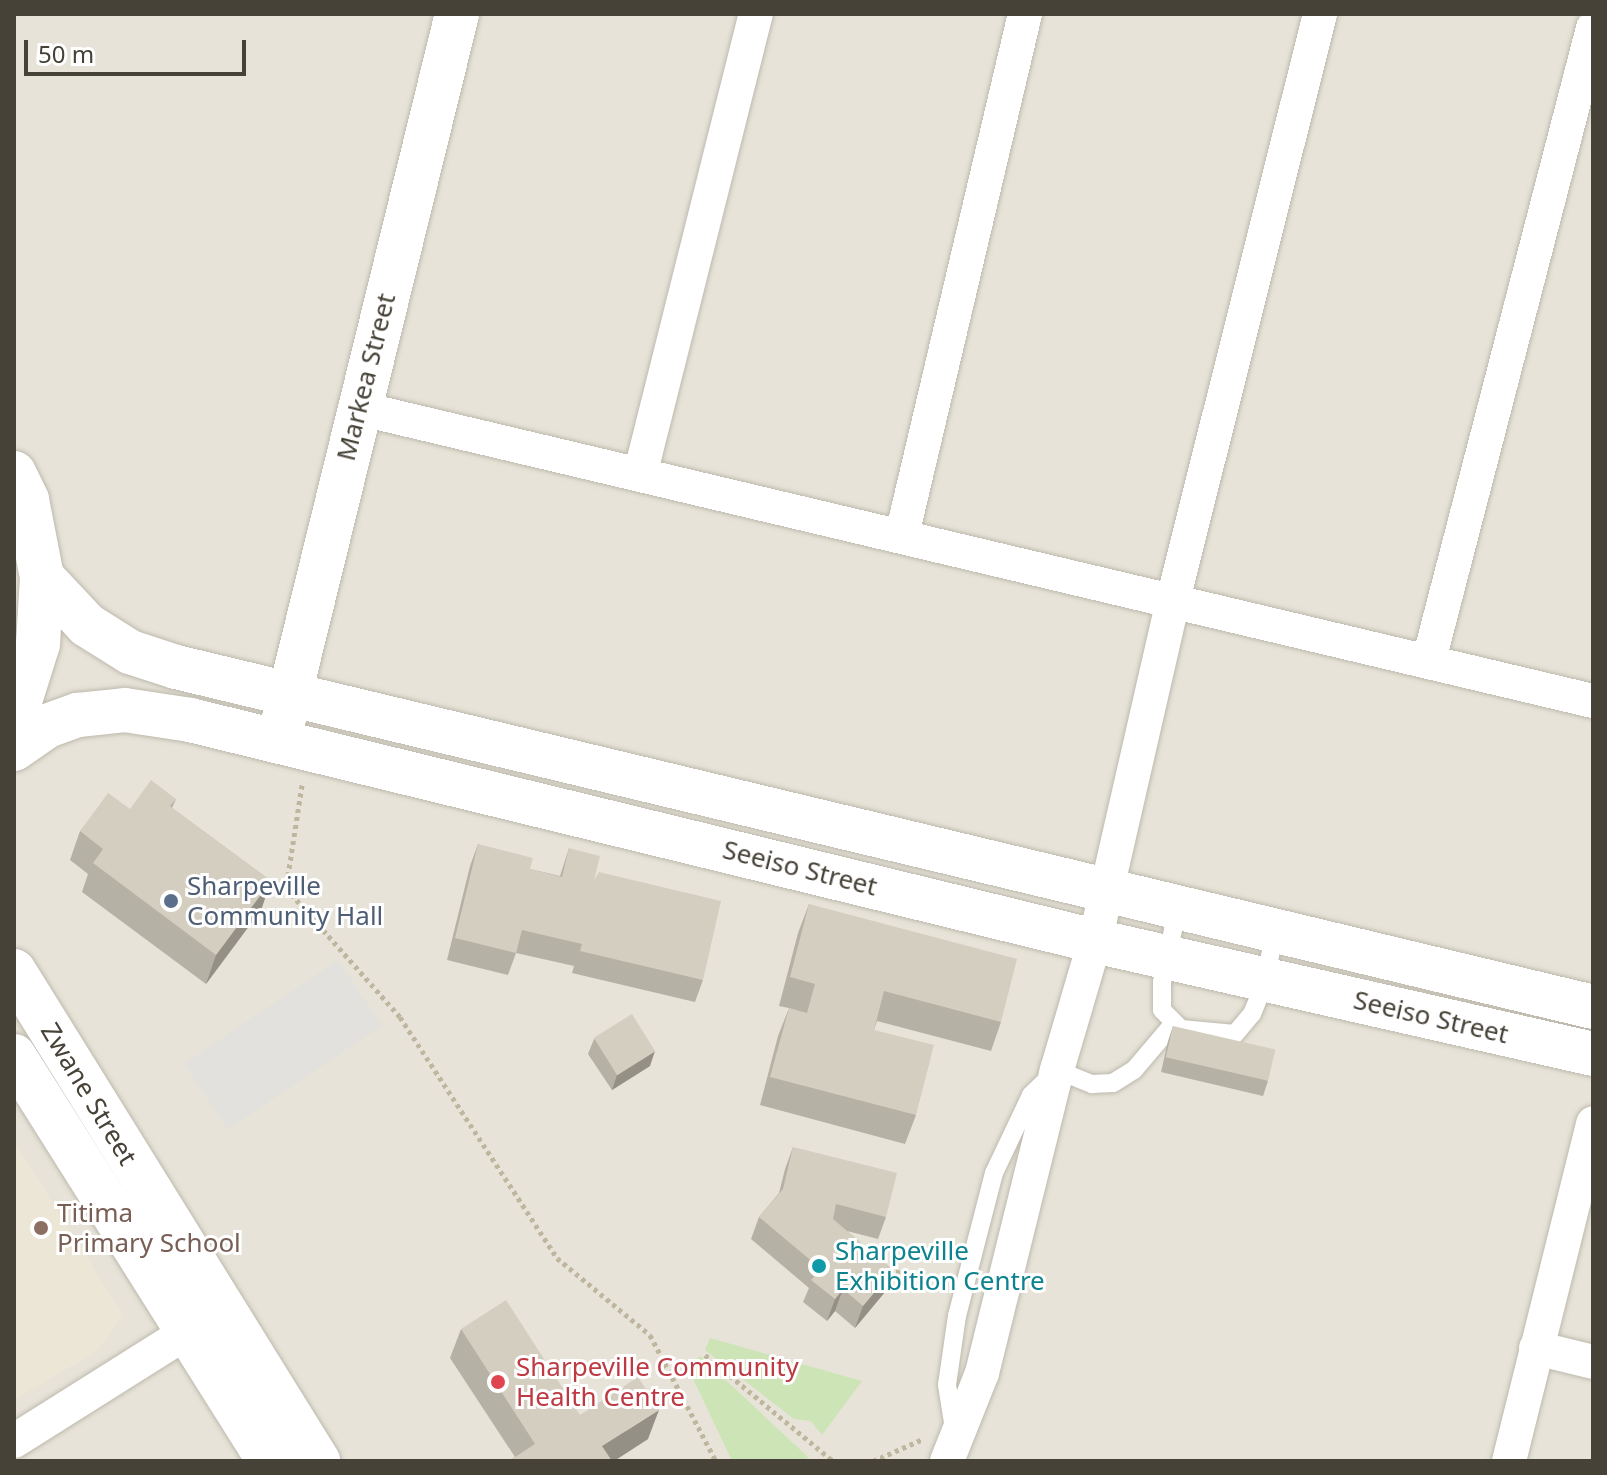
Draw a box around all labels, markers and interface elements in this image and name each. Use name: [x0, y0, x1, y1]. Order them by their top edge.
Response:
scale bar: [28, 24, 250, 74]
text: 50 m: [38, 37, 94, 70]
street label: Markea Street: [330, 290, 402, 464]
street label: Seeiso Street: [720, 834, 880, 902]
place label: Sharpeville Community Hall: [187, 870, 383, 932]
marker: Sharpeville Community Hall: [162, 892, 180, 910]
street label: Seeiso Street: [1351, 984, 1511, 1050]
street label: Zwane Street: [34, 1017, 144, 1171]
place label: Titima Primary School: [57, 1197, 241, 1258]
marker: Titima Primary School: [32, 1219, 50, 1237]
place label: Sharpeville Exhibition Centre: [835, 1235, 1045, 1296]
marker: Sharpeville Exhibition Centre: [810, 1257, 828, 1275]
place label: Sharpeville Community Health Centre: [516, 1351, 799, 1412]
marker: Sharpeville Community Health Centre: [487, 1371, 509, 1393]

